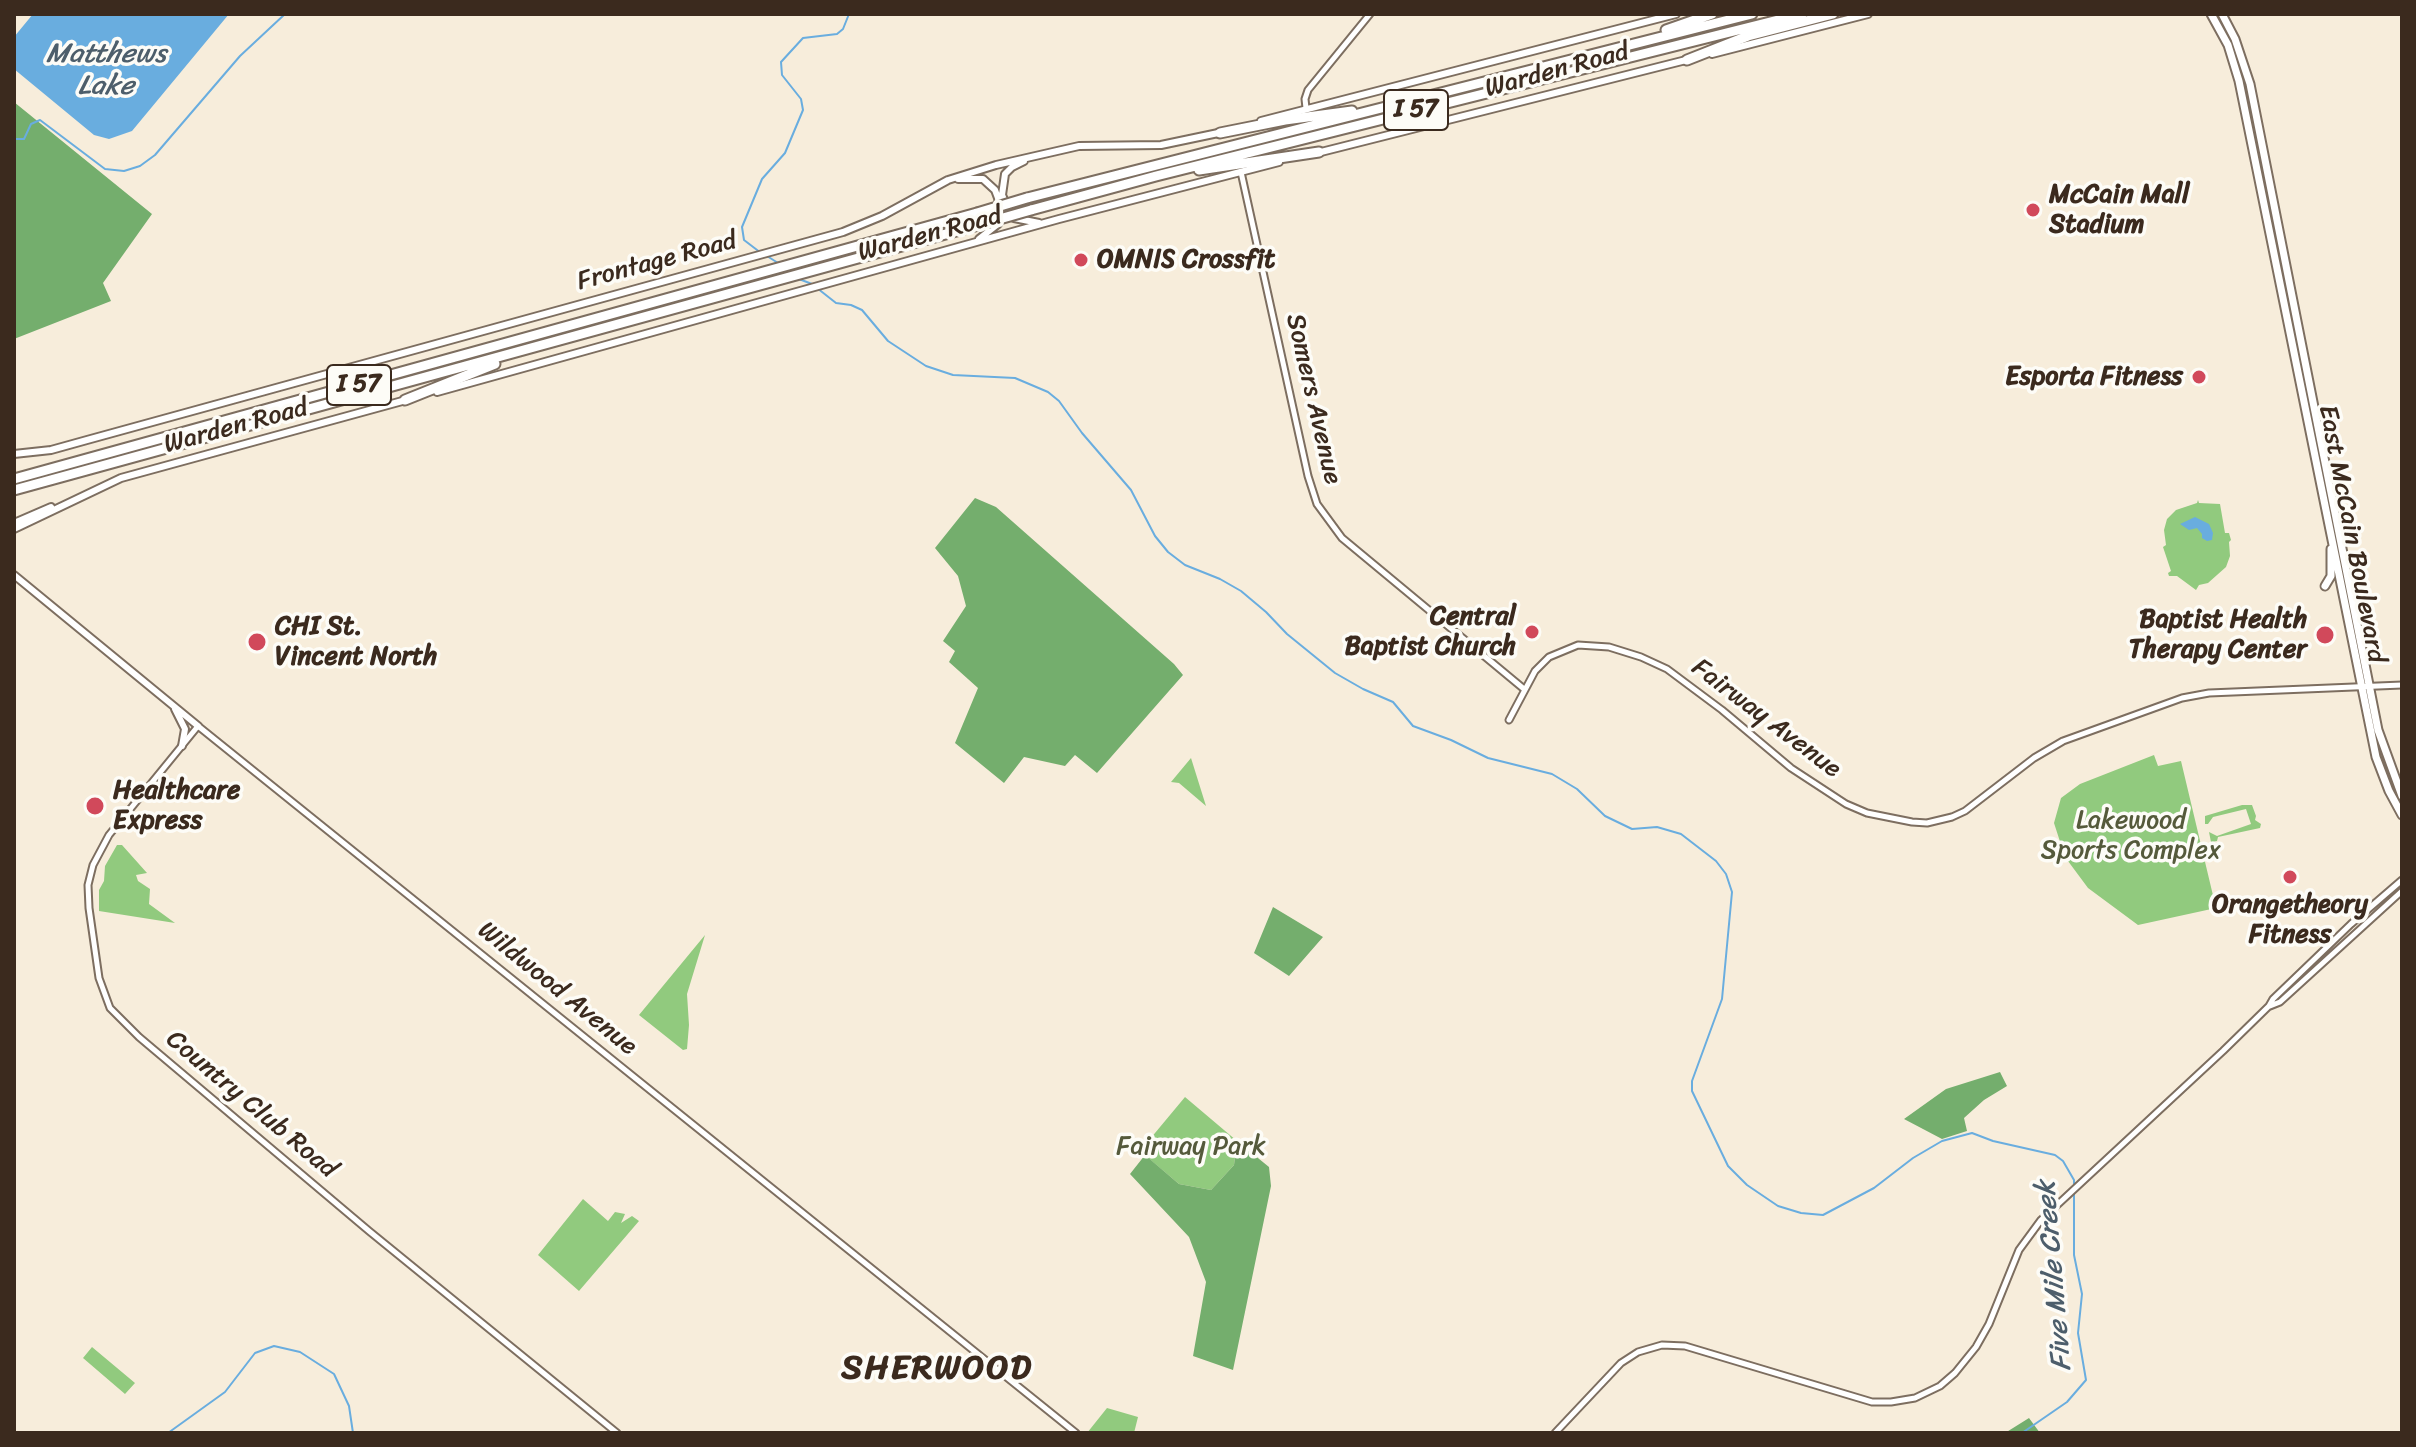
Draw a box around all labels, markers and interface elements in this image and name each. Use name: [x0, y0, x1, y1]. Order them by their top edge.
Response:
street label: Warden Road: [1482, 37, 1632, 105]
water label: Matthews Lake: [46, 38, 166, 104]
road number: I 57: [1384, 90, 1448, 130]
place label: McCain Mall Stadium: [2049, 179, 2190, 240]
street label: Warden Road: [855, 201, 1005, 269]
marker: McCain Mall Stadium: [2024, 201, 2042, 219]
street label: Frontage Road: [574, 226, 740, 298]
place label: OMNIS Crossfit: [1097, 244, 1275, 276]
marker: OMNIS Crossfit: [1072, 251, 1090, 269]
street label: Somers Avenue: [1278, 311, 1348, 487]
place label: Esporta Fitness: [2005, 361, 2183, 393]
road number: I 57: [327, 365, 391, 405]
marker: Esporta Fitness: [2190, 368, 2208, 386]
street label: Warden Road: [161, 393, 311, 461]
street label: East McCain Boulevard: [2311, 402, 2391, 666]
place label: Central Baptist Church: [1344, 601, 1516, 662]
place label: Baptist Health Therapy Center: [2129, 604, 2307, 666]
place label: CHI St. Vincent North: [275, 611, 437, 672]
marker: Central Baptist Church: [1523, 623, 1541, 641]
marker: Baptist Health Therapy Center: [2314, 624, 2336, 646]
marker: CHI St. Vincent North: [246, 631, 268, 653]
street label: Fairway Avenue: [1685, 653, 1847, 785]
place label: Healthcare Express: [113, 775, 240, 836]
marker: Healthcare Express: [84, 795, 106, 817]
park label: Lakewood Sports Complex: [2041, 805, 2221, 866]
marker: Orangetheory Fitness: [2281, 868, 2299, 886]
place label: Orangetheory Fitness: [2212, 889, 2368, 950]
street label: Wildwood Avenue: [471, 915, 643, 1063]
street label: Country Club Road: [159, 1024, 343, 1186]
park label: Fairway Park: [1116, 1131, 1266, 1163]
water label: Five Mile Creek: [2030, 1180, 2080, 1372]
district label: SHERWOOD: [841, 1349, 1033, 1389]

